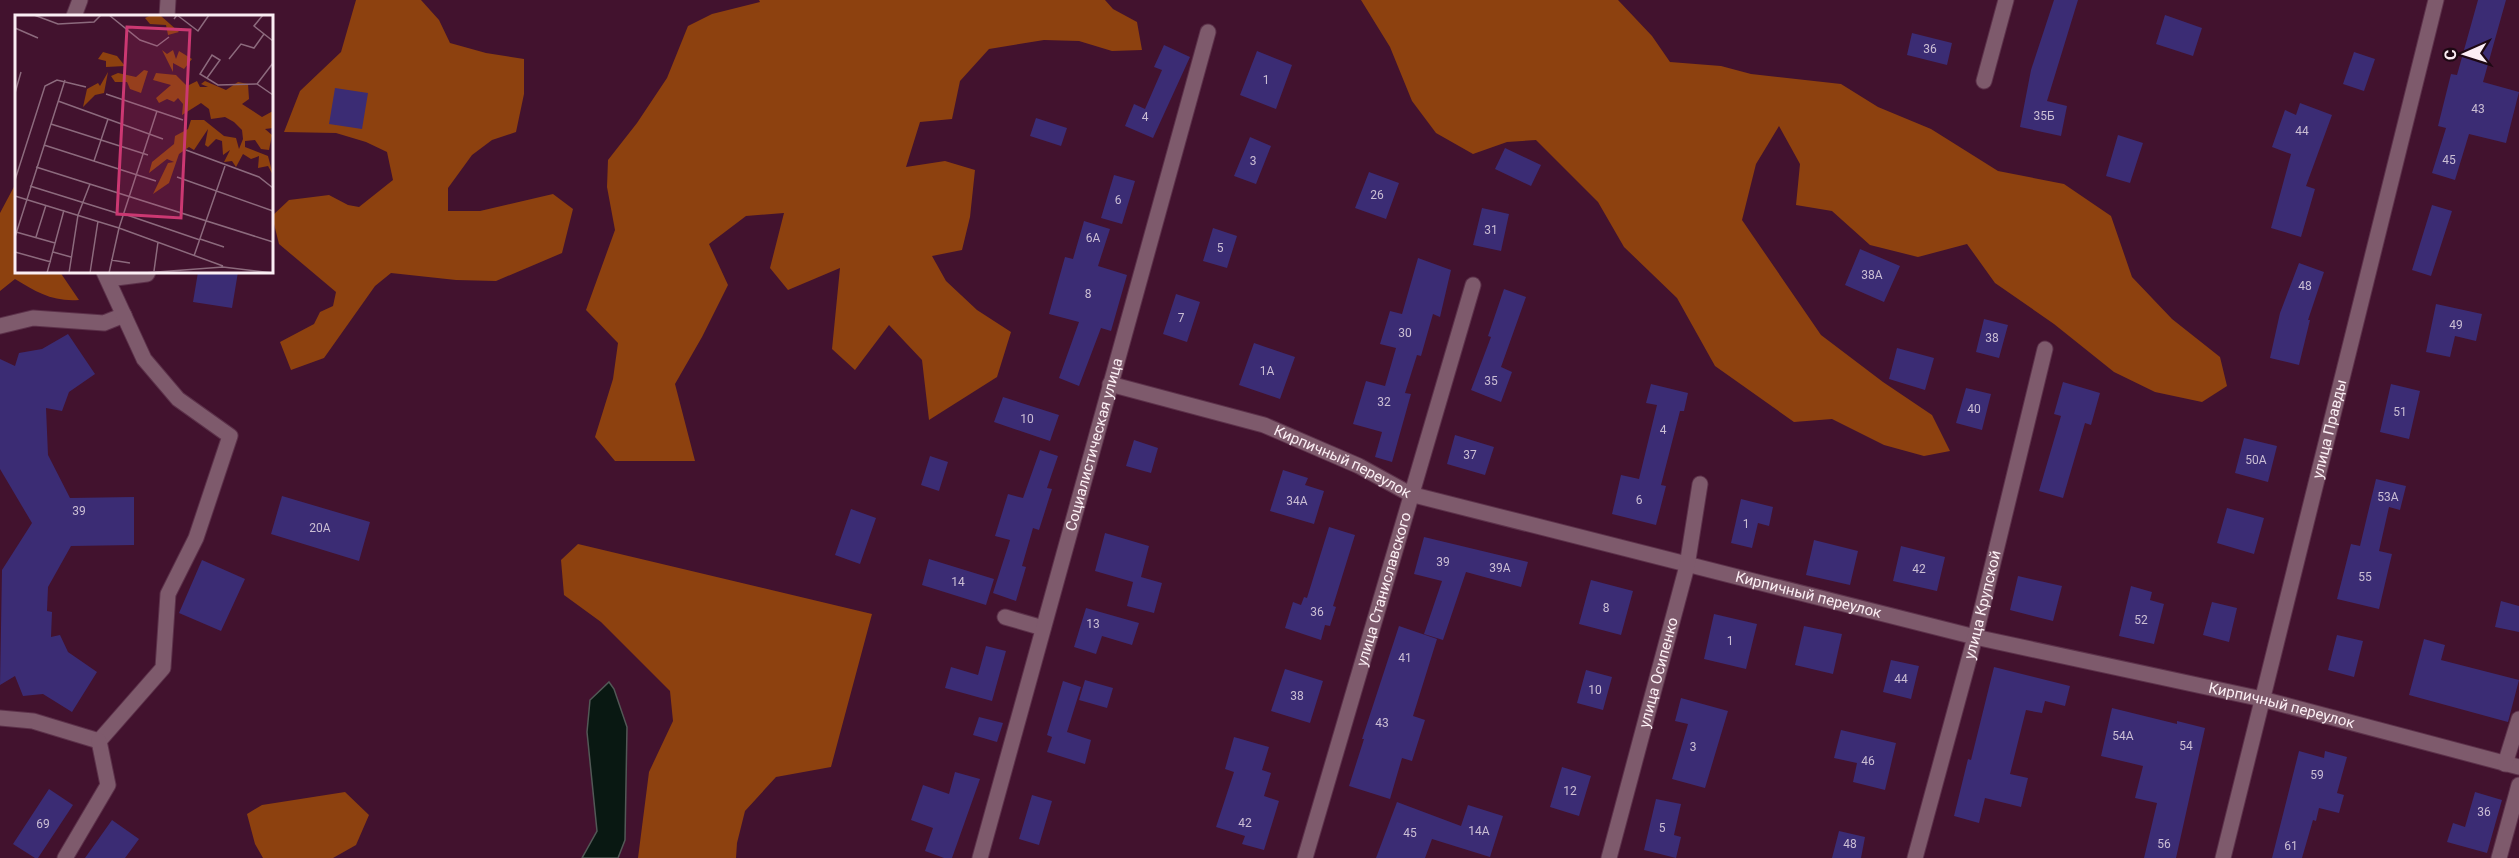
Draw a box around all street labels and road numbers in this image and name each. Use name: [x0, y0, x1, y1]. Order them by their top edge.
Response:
street label: Социалистическая улица: [1062, 356, 1127, 533]
street label: улица Правды: [2309, 378, 2350, 480]
street label: Кирпичный переулок: [1271, 421, 1414, 502]
street label: улица Станиславского: [1353, 510, 1415, 668]
street label: улица Крупской: [1960, 549, 2005, 661]
street label: Кирпичный переулок: [1734, 568, 1883, 622]
street label: улица Осипенко: [1635, 615, 1682, 730]
street label: Кирпичный переулок: [2207, 679, 2357, 732]

